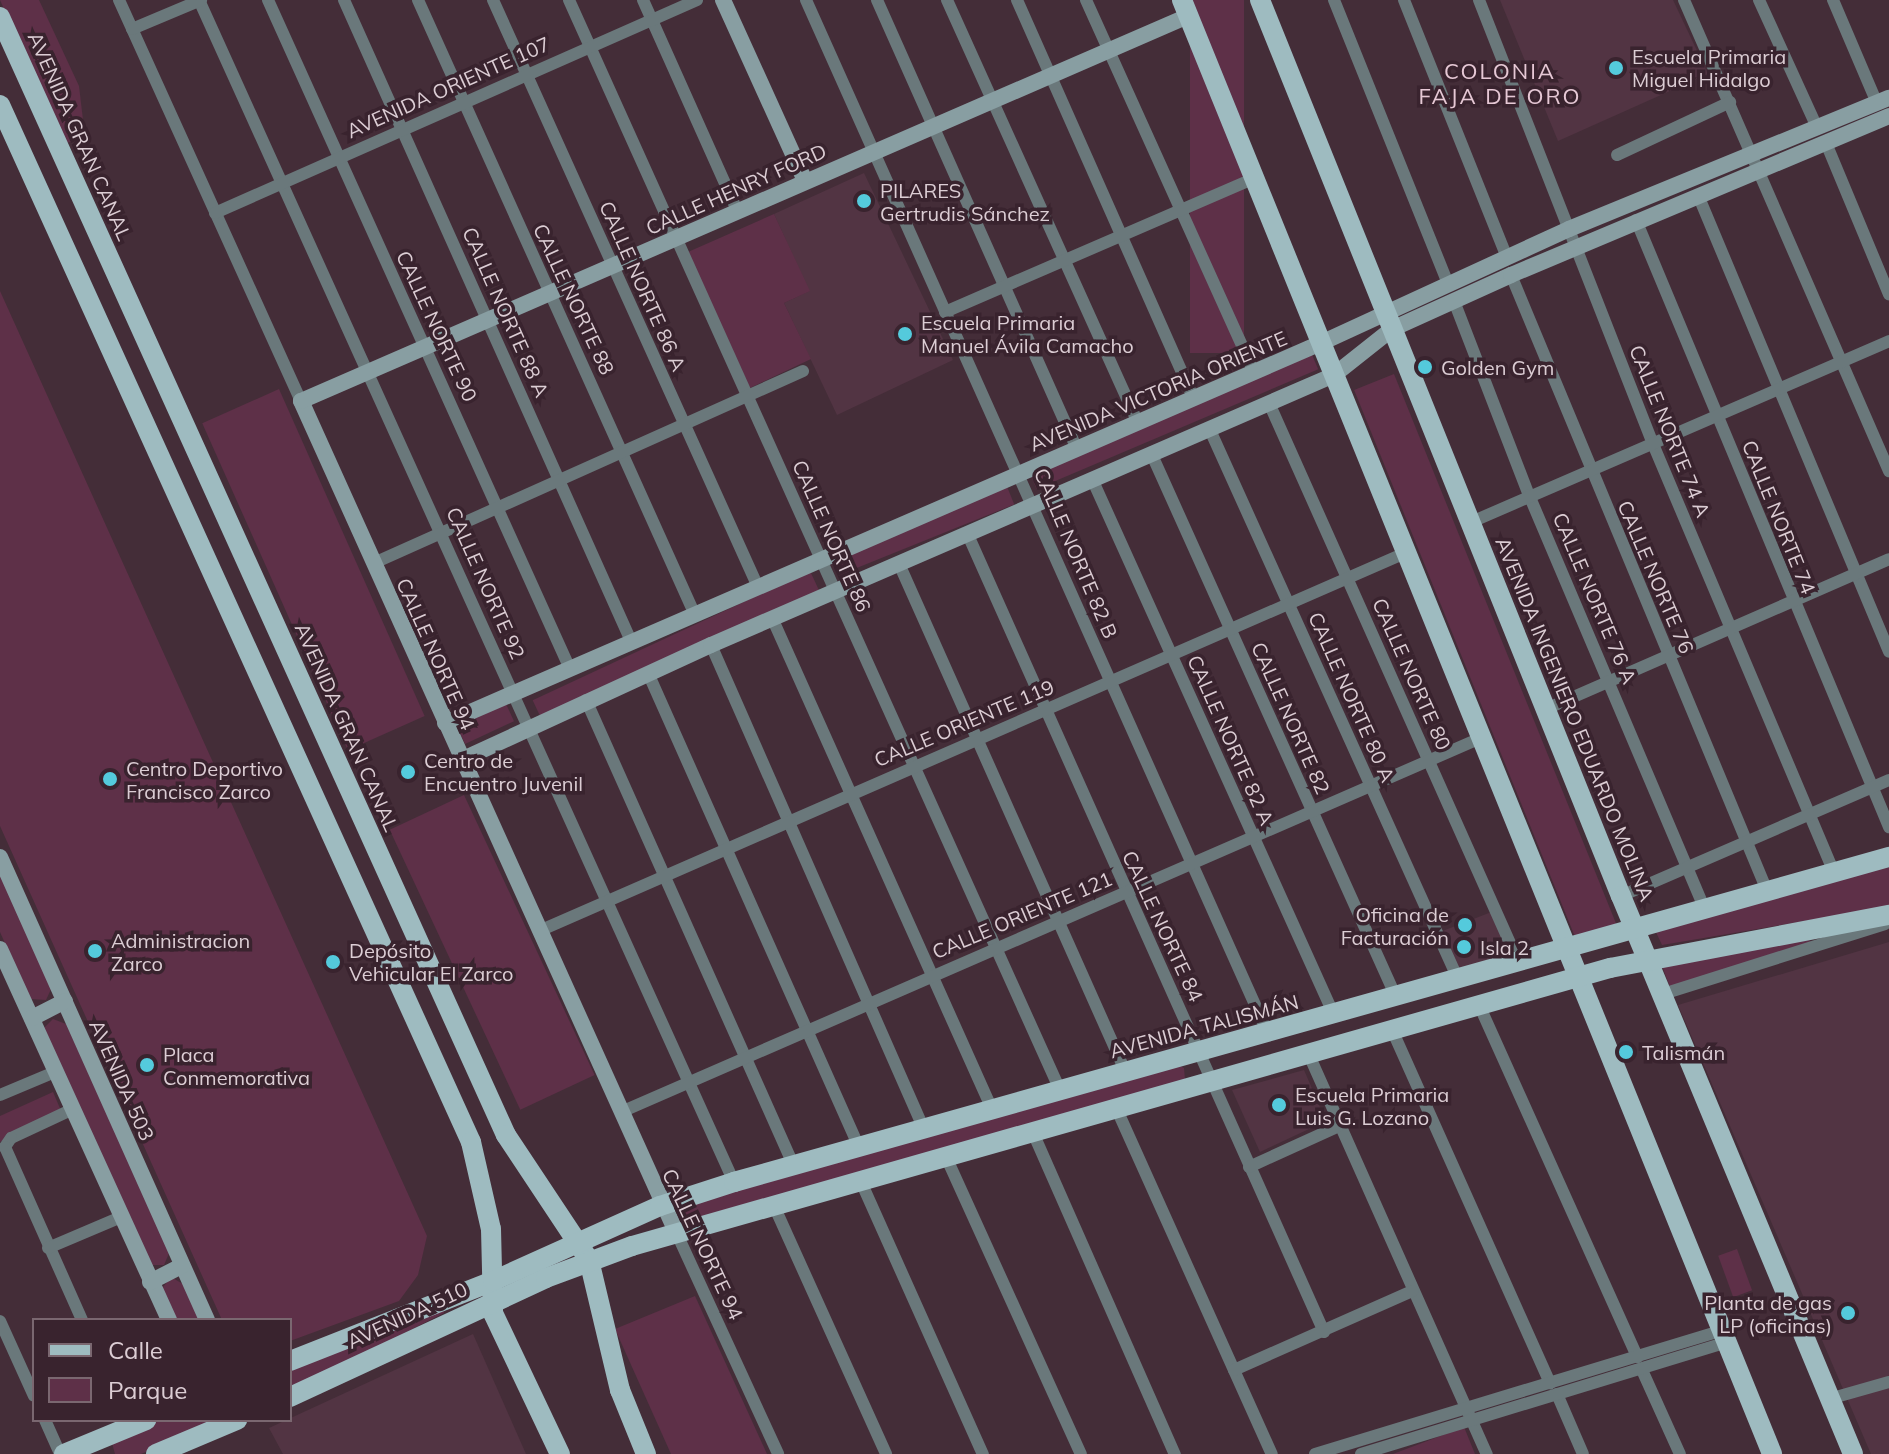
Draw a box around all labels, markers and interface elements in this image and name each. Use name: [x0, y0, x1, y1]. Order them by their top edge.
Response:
street label: AVENIDA GRAN CANAL: [23, 28, 137, 244]
street label: AVENIDA ORIENTE 107: [343, 31, 553, 143]
place label: Escuela Primaria Miguel Hidalgo: [1632, 44, 1786, 91]
district label: COLONIA FAJA DE ORO: [1418, 58, 1582, 110]
marker: Escuela Primaria Miguel Hidalgo: [1607, 59, 1625, 77]
street label: CALLE HENRY FORD: [642, 138, 830, 240]
place label: PILARES Gertrudis Sánchez: [880, 178, 1050, 225]
marker: PILARES Gertrudis Sánchez: [855, 192, 873, 210]
street label: CALLE NORTE 86 A: [595, 197, 691, 375]
street label: CALLE NORTE 88: [529, 220, 619, 378]
street label: CALLE NORTE 88 A: [458, 223, 554, 401]
street label: CALLE NORTE 90: [392, 247, 482, 405]
place label: Escuela Primaria Manuel Ávila Camacho: [921, 310, 1134, 357]
marker: Escuela Primaria Manuel Ávila Camacho: [896, 325, 914, 343]
street label: AVENIDA VICTORIA ORIENTE: [1026, 326, 1290, 456]
street label: CALLE NORTE 74 A: [1624, 341, 1716, 521]
place label: Golden Gym: [1441, 355, 1554, 379]
marker: Golden Gym: [1416, 358, 1434, 376]
street label: CALLE NORTE 74: [1737, 437, 1821, 597]
street label: CALLE NORTE 86: [788, 456, 876, 616]
street label: CALLE NORTE 82 B: [1029, 464, 1123, 642]
street label: CALLE NORTE 76: [1613, 497, 1699, 657]
street label: CALLE NORTE 92: [442, 503, 530, 663]
street label: CALLE NORTE 76 A: [1548, 509, 1642, 687]
street label: AVENIDA INGENIERO EDUARDO MOLINA: [1491, 533, 1659, 905]
street label: CALLE NORTE 94: [392, 574, 480, 734]
street label: CALLE NORTE 80: [1368, 594, 1456, 754]
street label: CALLE NORTE 80 A: [1304, 608, 1400, 786]
street label: AVENIDA GRAN CANAL: [290, 619, 404, 835]
street label: CALLE NORTE 82: [1247, 638, 1335, 798]
street label: CALLE NORTE 82 A: [1183, 651, 1279, 829]
street label: CALLE ORIENTE 119: [870, 674, 1058, 772]
place label: Centro de Encuentro Juvenil: [424, 748, 583, 795]
place label: Centro Deportivo Francisco Zarco: [126, 756, 283, 803]
marker: Centro de Encuentro Juvenil: [399, 763, 417, 781]
marker: Centro Deportivo Francisco Zarco: [101, 770, 119, 788]
street label: CALLE NORTE 84: [1118, 847, 1208, 1005]
street label: CALLE ORIENTE 121: [928, 866, 1116, 964]
place label: Oficina de Facturación: [1341, 902, 1449, 949]
marker: Oficina de Facturación: [1456, 916, 1474, 934]
place label: Administracion Zarco: [111, 928, 250, 975]
place label: Isla 2: [1480, 935, 1529, 959]
place label: Depósito Vehicular El Zarco: [349, 938, 514, 985]
marker: Isla 2: [1455, 938, 1473, 956]
marker: Administracion Zarco: [86, 942, 104, 960]
marker: Depósito Vehicular El Zarco: [324, 953, 342, 971]
street label: AVENIDA TALISMÁN: [1107, 989, 1301, 1063]
street label: AVENIDA 503: [85, 1016, 159, 1144]
place label: Talismán: [1642, 1040, 1725, 1064]
place label: Placa Conmemorativa: [163, 1042, 310, 1089]
marker: Talismán: [1617, 1043, 1635, 1061]
marker: Placa Conmemorativa: [138, 1056, 156, 1074]
place label: Escuela Primaria Luis G. Lozano: [1295, 1082, 1449, 1129]
marker: Escuela Primaria Luis G. Lozano: [1270, 1096, 1288, 1114]
street label: CALLE NORTE 94: [658, 1165, 748, 1323]
street label: AVENIDA 510: [343, 1277, 471, 1353]
place label: Planta de gas LP (oficinas): [1704, 1290, 1832, 1337]
marker: Planta de gas LP (oficinas): [1839, 1304, 1857, 1322]
legend: [32, 1318, 292, 1422]
text: Calle: [108, 1335, 163, 1365]
text: Parque: [108, 1375, 187, 1405]

